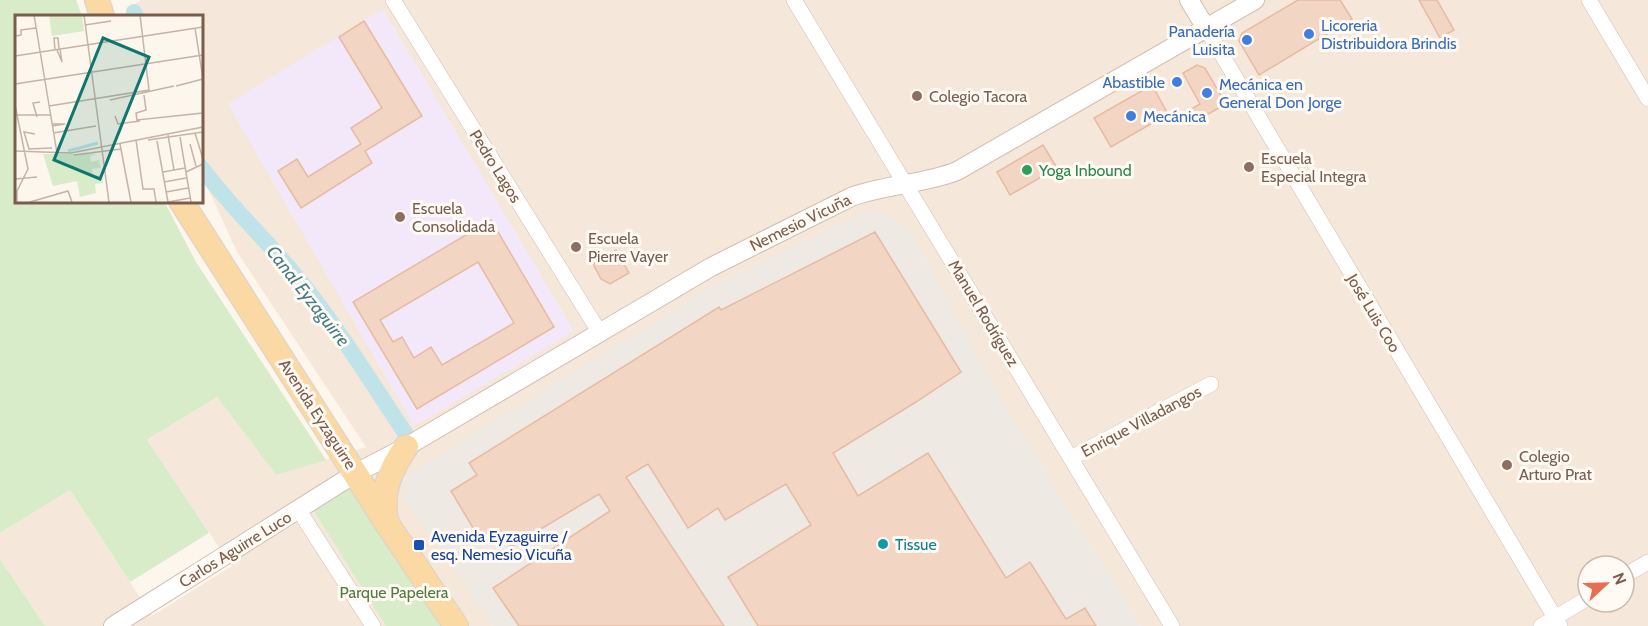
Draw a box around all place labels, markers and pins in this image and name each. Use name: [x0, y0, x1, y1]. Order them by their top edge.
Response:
place label: Licoreria Distribuidora Brindis: [1321, 16, 1457, 53]
place label: Panadería Luisita: [1169, 22, 1235, 59]
marker: Licoreria Distribuidora Brindis: [1302, 27, 1316, 41]
marker: Panadería Luisita: [1240, 33, 1254, 47]
place label: Abastible: [1102, 73, 1165, 92]
marker: Abastible: [1170, 75, 1184, 89]
place label: Mecánica en General Don Jorge: [1219, 75, 1342, 112]
marker: Mecánica en General Don Jorge: [1200, 86, 1214, 100]
place label: Colegio Tacora: [929, 87, 1028, 106]
marker: Colegio Tacora: [910, 89, 924, 103]
place label: Mecánica: [1143, 107, 1207, 126]
marker: Mecánica: [1124, 109, 1138, 123]
place label: Escuela Especial Integra: [1261, 149, 1366, 186]
marker: Escuela Especial Integra: [1242, 160, 1256, 174]
place label: Yoga Inbound: [1038, 161, 1132, 180]
marker: Yoga Inbound: [1020, 163, 1034, 177]
place label: Escuela Consolidada: [412, 199, 495, 236]
marker: Escuela Consolidada: [393, 210, 407, 224]
place label: Escuela Pierre Vayer: [588, 229, 669, 266]
marker: Escuela Pierre Vayer: [569, 240, 583, 254]
place label: Colegio Arturo Prat: [1519, 447, 1592, 484]
marker: Colegio Arturo Prat: [1500, 458, 1514, 472]
place label: Avenida Eyzaguirre / esq. Nemesio Vicuña: [431, 527, 572, 564]
place label: Tissue: [895, 535, 937, 554]
marker: Tissue: [876, 537, 890, 551]
marker: Avenida Eyzaguirre / esq. Nemesio Vicuña: [412, 538, 426, 552]

